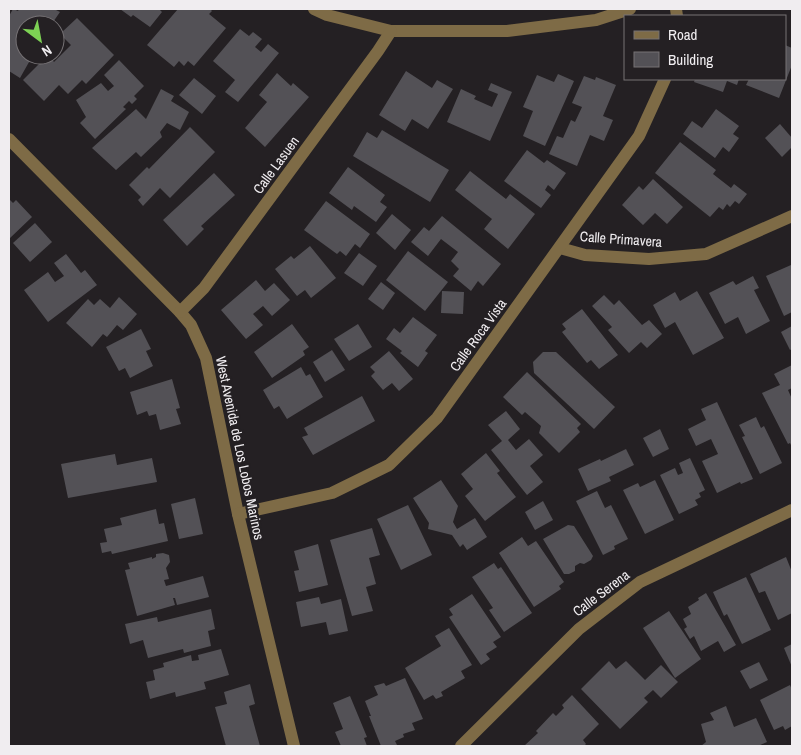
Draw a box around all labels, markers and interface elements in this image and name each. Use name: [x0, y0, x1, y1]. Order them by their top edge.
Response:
north arrow: [15, 15, 65, 65]
legend: [624, 15, 786, 80]
text: Road: [668, 24, 697, 45]
text: N: [39, 41, 55, 61]
text: Building: [668, 49, 713, 70]
street label: Calle Lasuen: [249, 133, 303, 197]
street label: Calle Primavera: [579, 227, 663, 251]
street label: Calle Roca Vista: [446, 295, 511, 375]
street label: West Avenida de Los Lobos Marinos: [212, 355, 268, 542]
street label: Calle Serena: [569, 565, 633, 620]

